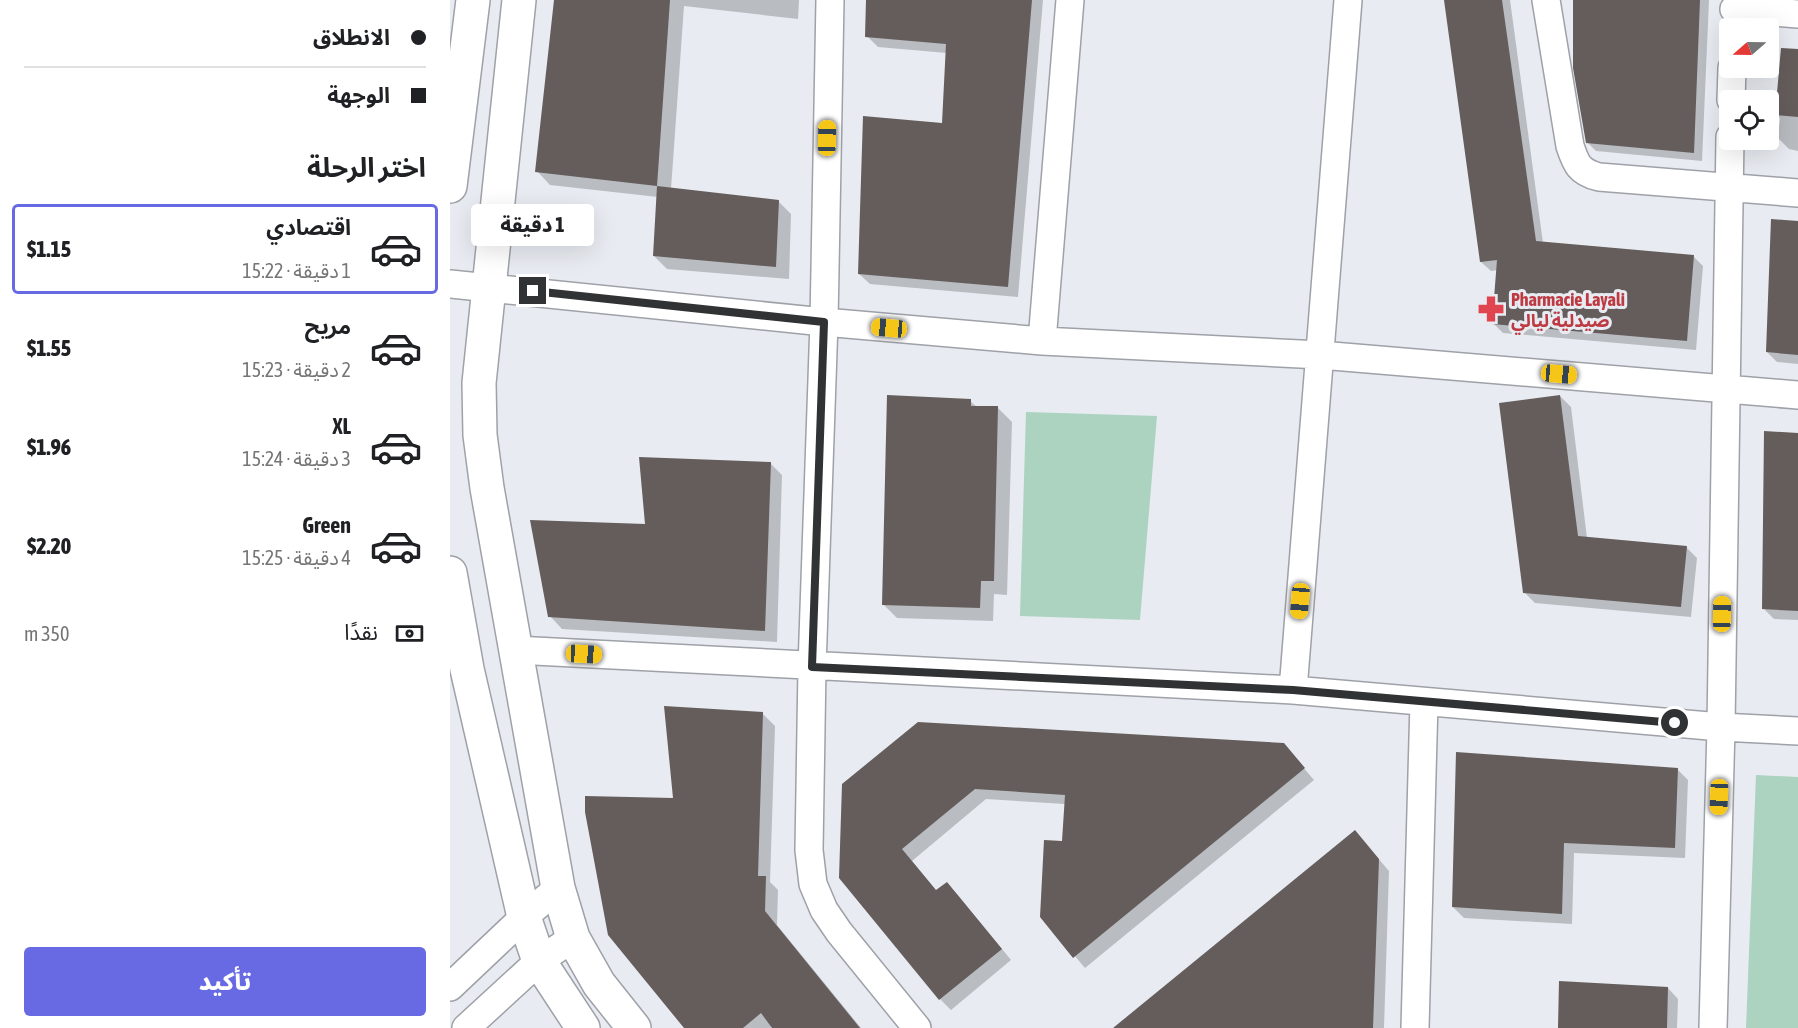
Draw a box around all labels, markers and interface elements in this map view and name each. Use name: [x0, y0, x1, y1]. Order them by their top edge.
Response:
north arrow: [1719, 18, 1779, 78]
map controls: [1719, 18, 1779, 150]
text: الانطلاق: [313, 24, 390, 50]
text: الوجهة: [327, 82, 390, 108]
button: locate: [1719, 90, 1779, 150]
car: [818, 120, 836, 156]
text: اختر الرحلة: [307, 152, 426, 183]
callout: 1 دقيقة: [472, 204, 594, 246]
text: 1 دقيقة: [500, 213, 565, 236]
text: اقتصادي: [266, 214, 351, 240]
icon: car: [369, 222, 423, 276]
text: $1.15: [27, 236, 71, 262]
text: 1 دقيقة · 15:22: [242, 259, 351, 282]
route end: [519, 277, 546, 304]
place label: Pharmacie Layali صيدلية ليالي: [1511, 289, 1625, 335]
pharmacy icon: Pharmacie Layali صيدلية ليالي: [1476, 294, 1506, 324]
text: مريح: [305, 313, 351, 339]
car: [870, 317, 908, 339]
icon: car: [369, 321, 423, 375]
text: $1.55: [27, 335, 71, 361]
text: 2 دقيقة · 15:23: [242, 358, 351, 381]
car: [1540, 363, 1578, 385]
text: XL: [333, 413, 351, 439]
icon: car: [369, 420, 423, 474]
text: $1.96: [27, 434, 71, 460]
text: 3 دقيقة · 15:24: [242, 447, 351, 470]
text: Green: [302, 512, 351, 538]
icon: car: [369, 519, 423, 573]
text: $2.20: [27, 533, 71, 559]
text: 4 دقيقة · 15:25: [242, 546, 351, 569]
car: [1289, 582, 1311, 620]
car: [1713, 596, 1731, 632]
icon: cash: [393, 617, 426, 650]
text: نقدًا: [344, 619, 378, 645]
text: 350 m: [24, 622, 69, 645]
car: [566, 644, 602, 664]
route start: [1661, 709, 1688, 736]
car: [1709, 779, 1729, 815]
button: تأكيد: [24, 947, 426, 1016]

